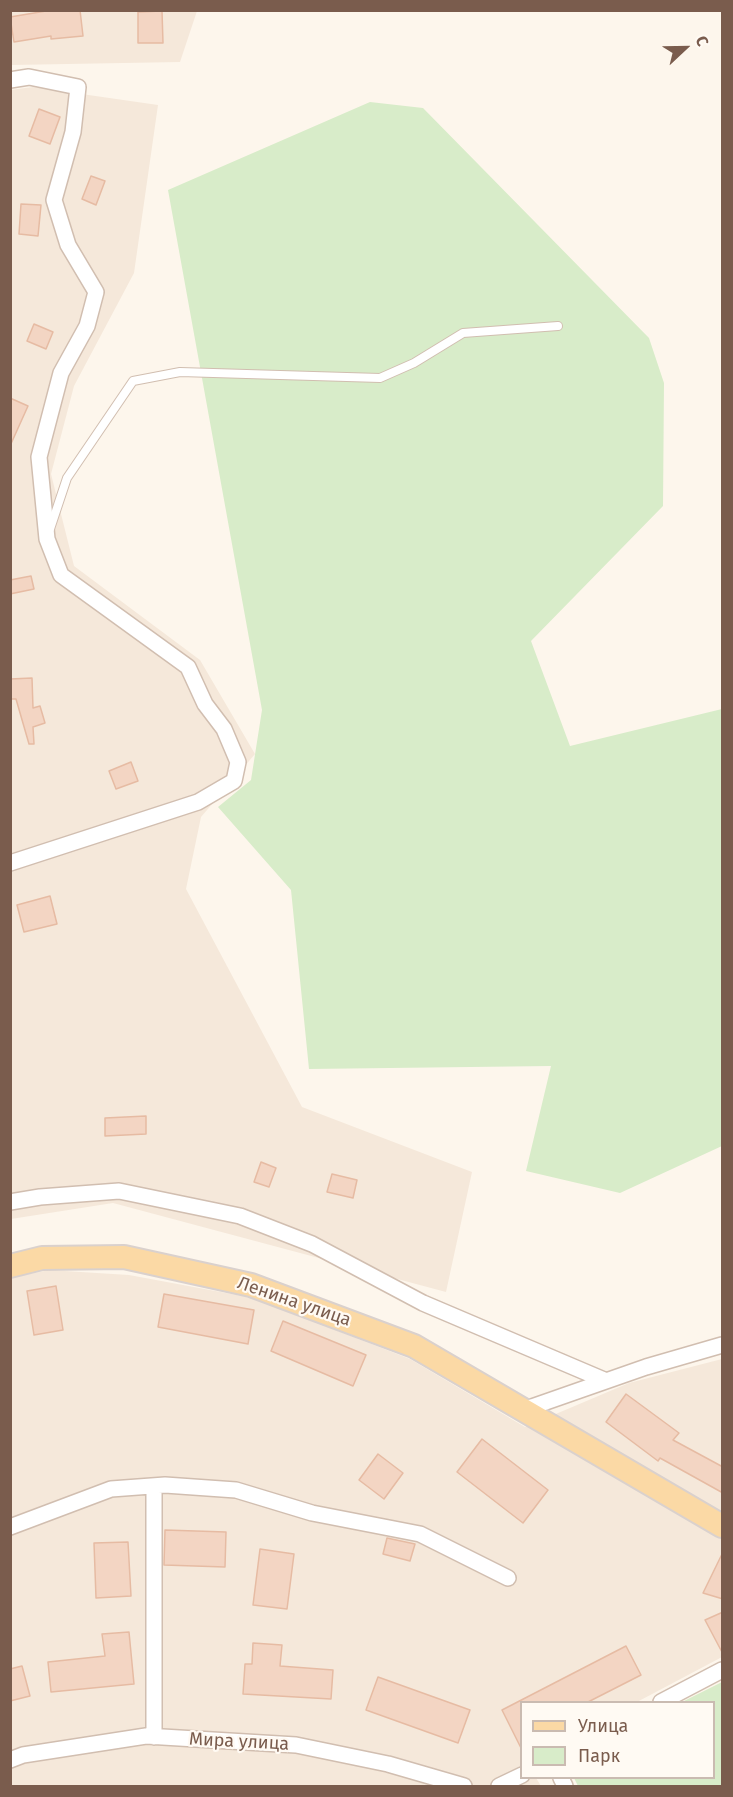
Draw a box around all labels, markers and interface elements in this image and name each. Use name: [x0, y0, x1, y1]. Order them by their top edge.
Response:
north arrow: [655, 18, 715, 78]
text: С: [692, 33, 713, 49]
street label: Ленина улица: [234, 1272, 354, 1332]
legend: [520, 1701, 715, 1779]
text: Улица: [578, 1715, 628, 1737]
street label: Мира улица: [188, 1729, 290, 1755]
text: Парк: [578, 1745, 620, 1767]

